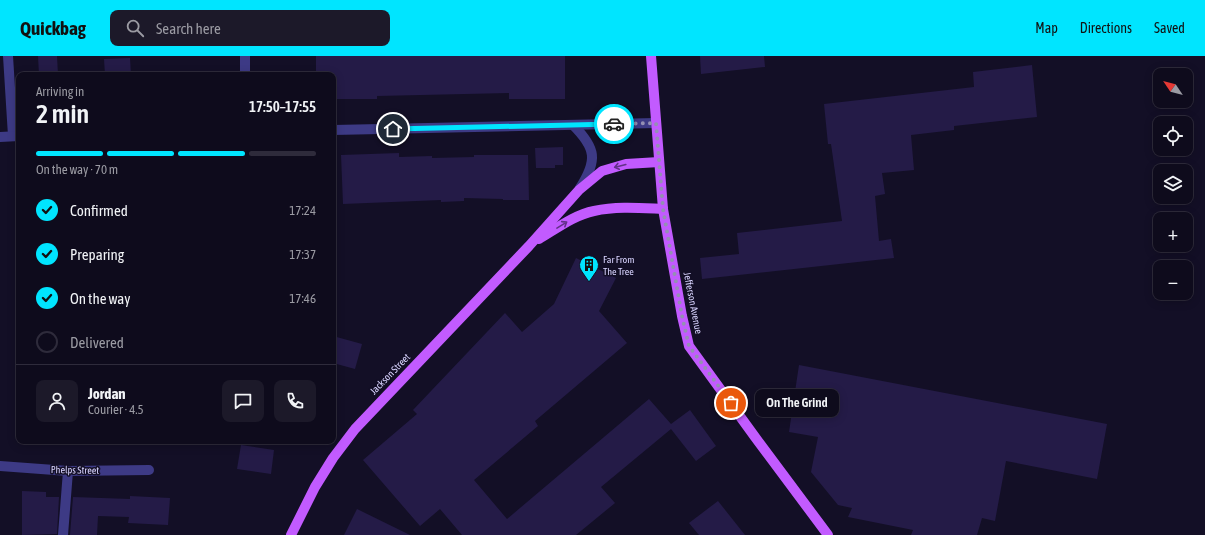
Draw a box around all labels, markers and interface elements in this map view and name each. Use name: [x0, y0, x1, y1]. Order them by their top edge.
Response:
search box: [110, 10, 390, 46]
text: Quickbag: [20, 17, 86, 39]
icon: search: [124, 17, 146, 39]
text: Search here: [156, 20, 221, 37]
text: Map: [1035, 20, 1058, 36]
text: Directions: [1080, 20, 1132, 36]
text: Saved: [1154, 20, 1185, 36]
north arrow: [1153, 68, 1193, 108]
map controls: [1153, 68, 1193, 300]
text: Arriving in: [36, 84, 84, 99]
text: 17:50–17:55: [249, 98, 316, 115]
text: 2 min: [36, 99, 89, 129]
courier: [594, 104, 634, 144]
pin: [376, 112, 410, 146]
icon: car: [603, 113, 625, 135]
button: locate: [1153, 116, 1193, 156]
icon: home: [382, 118, 404, 140]
text: On the way · 70 m: [36, 162, 118, 177]
one-way arrow: [614, 163, 627, 170]
button: layers: [1153, 164, 1193, 204]
icon: check: [36, 199, 58, 221]
text: Confirmed: [70, 202, 128, 219]
text: 17:24: [289, 203, 316, 218]
button: +: [1153, 212, 1193, 252]
one-way arrow: [556, 221, 567, 229]
icon: check: [36, 243, 58, 265]
text: Preparing: [70, 246, 124, 263]
text: 17:37: [289, 247, 316, 262]
building icon: Far From The Tree: [578, 254, 600, 282]
place label: Far From The Tree: [603, 254, 634, 277]
button: −: [1153, 260, 1193, 300]
street label: Jefferson Avenue: [682, 271, 704, 335]
icon: check: [36, 287, 58, 309]
text: On the way: [70, 290, 131, 307]
text: 17:46: [289, 291, 316, 306]
text: Delivered: [70, 334, 124, 351]
street label: Jackson Street: [368, 351, 412, 397]
button: person: [36, 380, 78, 422]
button: chat: [222, 380, 264, 422]
button: phone: [274, 380, 316, 422]
text: Jordan: [88, 385, 126, 402]
pin: [714, 386, 748, 420]
callout: On The Grind: [755, 389, 839, 417]
icon: bag: [720, 392, 742, 414]
text: On The Grind: [766, 395, 828, 410]
text: Courier · 4.5: [88, 402, 144, 417]
street label: Phelps Street: [51, 464, 99, 476]

